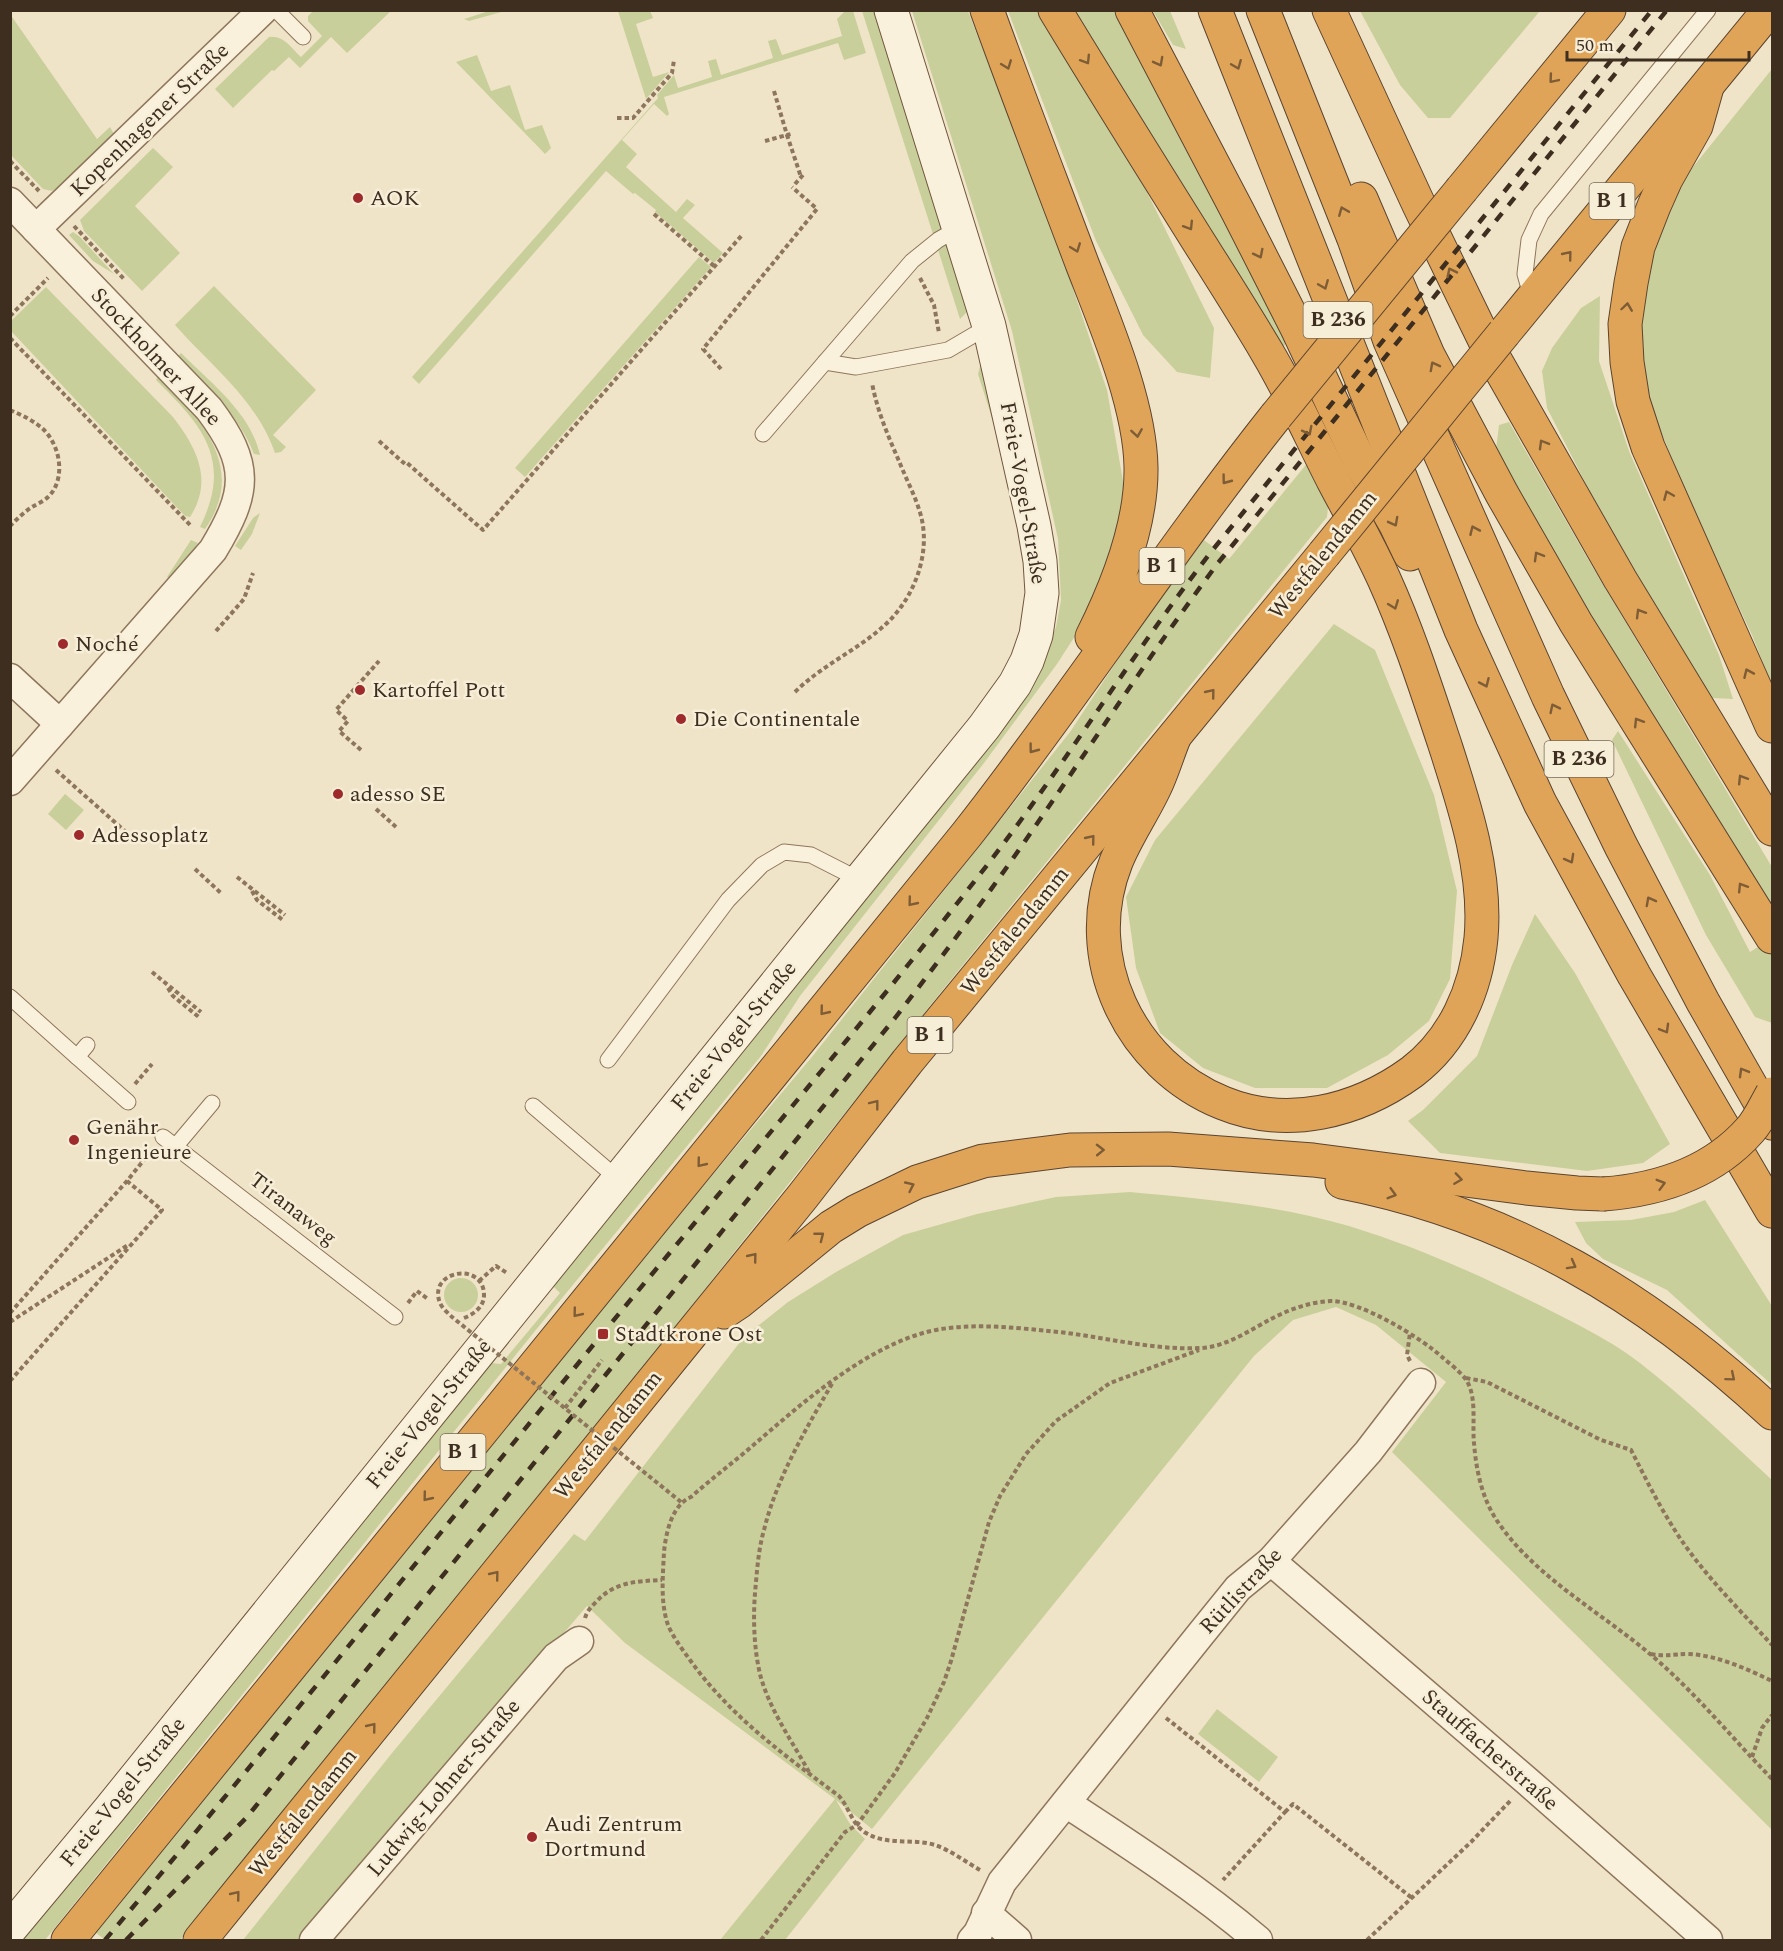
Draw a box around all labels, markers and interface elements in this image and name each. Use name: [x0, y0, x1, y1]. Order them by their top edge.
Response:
scale bar: [1567, 24, 1748, 62]
text: 50 m: [1576, 32, 1614, 59]
street label: Kopenhagener Straße: [63, 35, 237, 205]
one-way arrow: [1078, 54, 1090, 64]
one-way arrow: [1152, 56, 1163, 67]
one-way arrow: [1000, 59, 1012, 70]
one-way arrow: [1230, 59, 1242, 70]
one-way arrow: [1549, 72, 1560, 83]
place label: AOK: [370, 182, 420, 215]
road number: B 1: [1590, 183, 1634, 219]
marker: AOK: [351, 191, 365, 205]
one-way arrow: [1338, 206, 1350, 217]
one-way arrow: [1181, 220, 1193, 230]
one-way arrow: [1069, 241, 1081, 252]
one-way arrow: [1252, 247, 1263, 258]
one-way arrow: [1561, 251, 1572, 262]
one-way arrow: [1447, 267, 1459, 278]
one-way arrow: [1317, 279, 1329, 290]
street label: Stockholmer Allee: [83, 280, 229, 434]
road number: B 236: [1304, 302, 1372, 338]
one-way arrow: [1621, 303, 1633, 312]
one-way arrow: [1430, 362, 1441, 372]
street label: Freie-Vogel-Straße: [991, 399, 1055, 587]
one-way arrow: [1301, 424, 1312, 435]
one-way arrow: [1130, 428, 1142, 437]
one-way arrow: [1539, 440, 1550, 450]
one-way arrow: [1223, 473, 1234, 484]
street label: Westfalendamm: [1261, 483, 1386, 627]
one-way arrow: [1664, 491, 1676, 502]
one-way arrow: [1387, 515, 1398, 526]
one-way arrow: [1469, 525, 1481, 536]
road number: B 1: [1140, 548, 1184, 584]
one-way arrow: [1533, 551, 1545, 562]
one-way arrow: [1387, 599, 1400, 610]
one-way arrow: [1636, 609, 1647, 619]
place label: Noché: [75, 628, 139, 661]
marker: Noché: [56, 637, 70, 651]
one-way arrow: [1744, 668, 1756, 679]
place label: Kartoffel Pott: [372, 674, 505, 707]
one-way arrow: [1478, 677, 1490, 688]
marker: Kartoffel Pott: [353, 683, 367, 697]
one-way arrow: [1203, 689, 1214, 700]
place label: Die Continentale: [693, 703, 860, 736]
one-way arrow: [1549, 703, 1561, 714]
marker: Die Continentale: [674, 712, 688, 726]
one-way arrow: [1634, 718, 1646, 728]
road number: B 236: [1544, 741, 1614, 777]
one-way arrow: [1029, 742, 1040, 753]
one-way arrow: [1737, 775, 1749, 785]
place label: adesso SE: [350, 778, 446, 811]
marker: adesso SE: [331, 787, 345, 801]
place label: Adessoplatz: [91, 819, 209, 852]
marker: Adessoplatz: [72, 828, 86, 842]
one-way arrow: [1084, 835, 1095, 846]
one-way arrow: [1563, 852, 1574, 863]
street label: Westfalendamm: [953, 859, 1078, 1003]
one-way arrow: [1739, 883, 1750, 894]
one-way arrow: [909, 895, 920, 906]
one-way arrow: [1646, 897, 1657, 907]
street label: Freie-Vogel-Straße: [663, 954, 805, 1118]
one-way arrow: [820, 1005, 831, 1016]
road number: B 1: [908, 1017, 952, 1053]
one-way arrow: [1658, 1023, 1669, 1033]
one-way arrow: [1739, 1068, 1751, 1078]
one-way arrow: [867, 1100, 878, 1111]
place label: Genähr Ingenieure: [86, 1111, 192, 1169]
marker: Genähr Ingenieure: [67, 1133, 81, 1147]
one-way arrow: [1095, 1144, 1104, 1156]
one-way arrow: [697, 1156, 708, 1167]
street label: Tiranaweg: [242, 1164, 344, 1254]
one-way arrow: [1454, 1172, 1463, 1184]
one-way arrow: [1655, 1179, 1666, 1191]
one-way arrow: [903, 1181, 914, 1193]
one-way arrow: [1386, 1187, 1396, 1199]
one-way arrow: [813, 1232, 824, 1243]
one-way arrow: [746, 1253, 757, 1264]
one-way arrow: [1566, 1258, 1577, 1269]
one-way arrow: [574, 1307, 585, 1318]
place label: Stadtkrone Ost: [615, 1318, 762, 1351]
marker: Stadtkrone Ost: [596, 1327, 610, 1341]
street label: Freie-Vogel-Straße: [358, 1332, 500, 1496]
street label: Westfalendamm: [546, 1363, 671, 1507]
one-way arrow: [1725, 1370, 1736, 1381]
road number: B 1: [440, 1434, 486, 1470]
one-way arrow: [423, 1490, 434, 1501]
street label: Rütlistraße: [1192, 1540, 1290, 1642]
one-way arrow: [487, 1571, 498, 1582]
street label: Stauffacherstraße: [1414, 1681, 1566, 1819]
street label: Ludwig-Lohner-Straße: [359, 1691, 529, 1885]
street label: Freie-Vogel-Straße: [52, 1710, 194, 1874]
one-way arrow: [365, 1723, 376, 1734]
street label: Westfalendamm: [241, 1741, 366, 1885]
place label: Audi Zentrum Dortmund: [544, 1808, 682, 1866]
marker: Audi Zentrum Dortmund: [525, 1830, 539, 1844]
one-way arrow: [229, 1891, 240, 1902]

